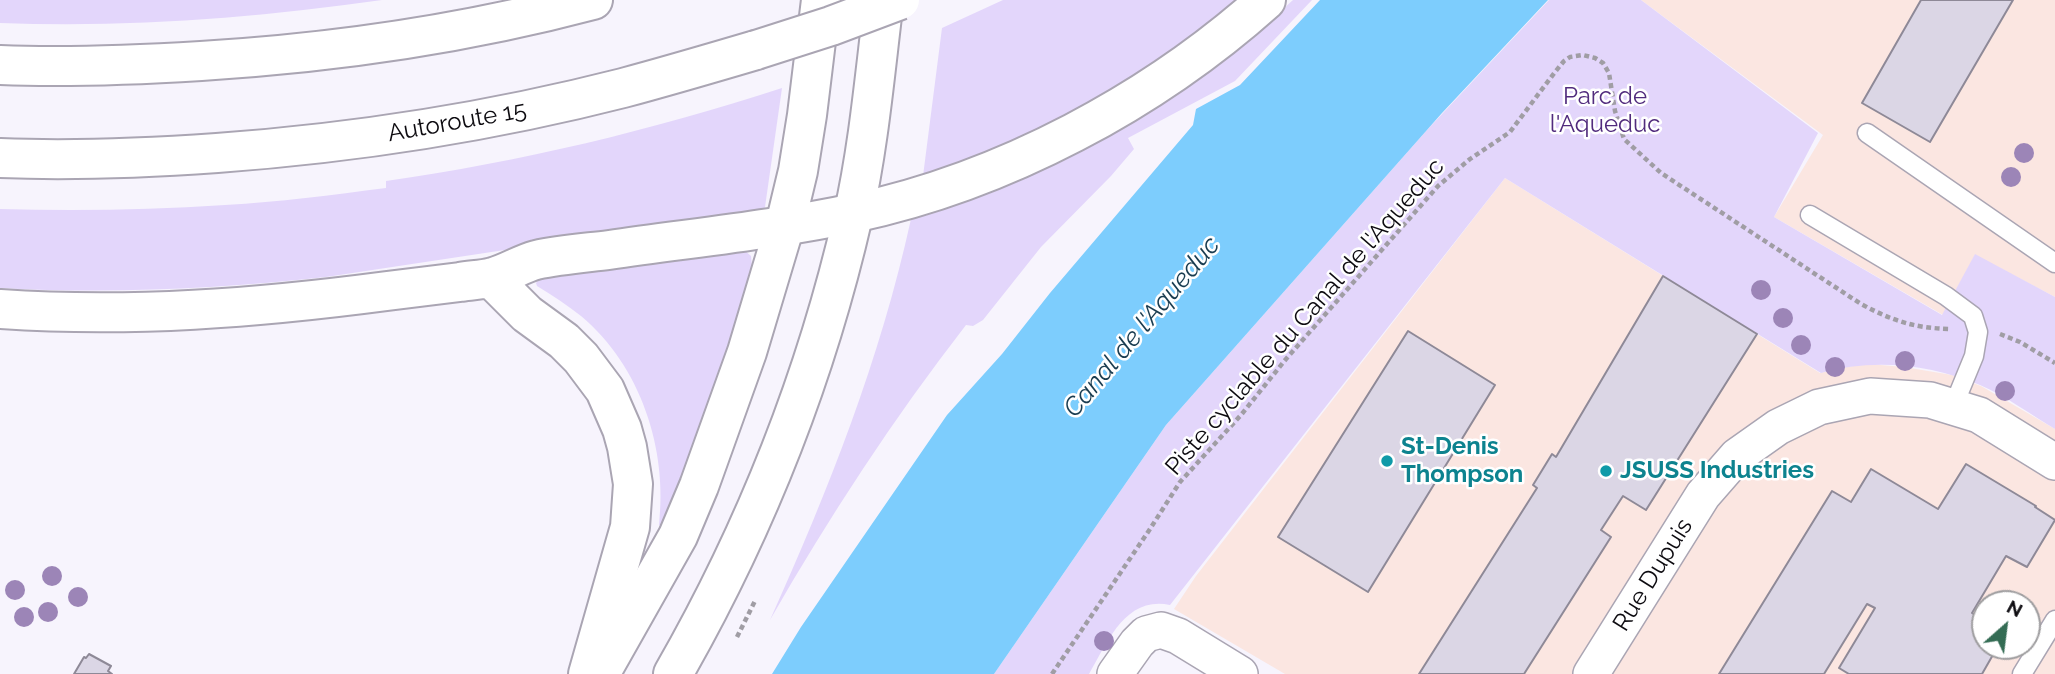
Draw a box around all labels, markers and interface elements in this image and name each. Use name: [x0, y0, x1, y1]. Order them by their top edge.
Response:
park label: Parc de l'Aqueduc: [1550, 83, 1660, 139]
street label: Autoroute 15: [385, 96, 529, 148]
street label: Piste cyclable du Canal de l'Aqueduc: [1160, 153, 1450, 481]
water label: Canal de l'Aqueduc: [1057, 230, 1227, 424]
place label: St-Denis Thompson: [1401, 433, 1523, 489]
marker: St-Denis Thompson: [1379, 453, 1395, 469]
place label: JSUSS Industries: [1620, 457, 1814, 485]
marker: JSUSS Industries: [1598, 463, 1614, 479]
street label: Rue Dupuis: [1607, 513, 1699, 637]
north arrow: [1971, 590, 2041, 660]
text: N: [2003, 595, 2026, 621]

